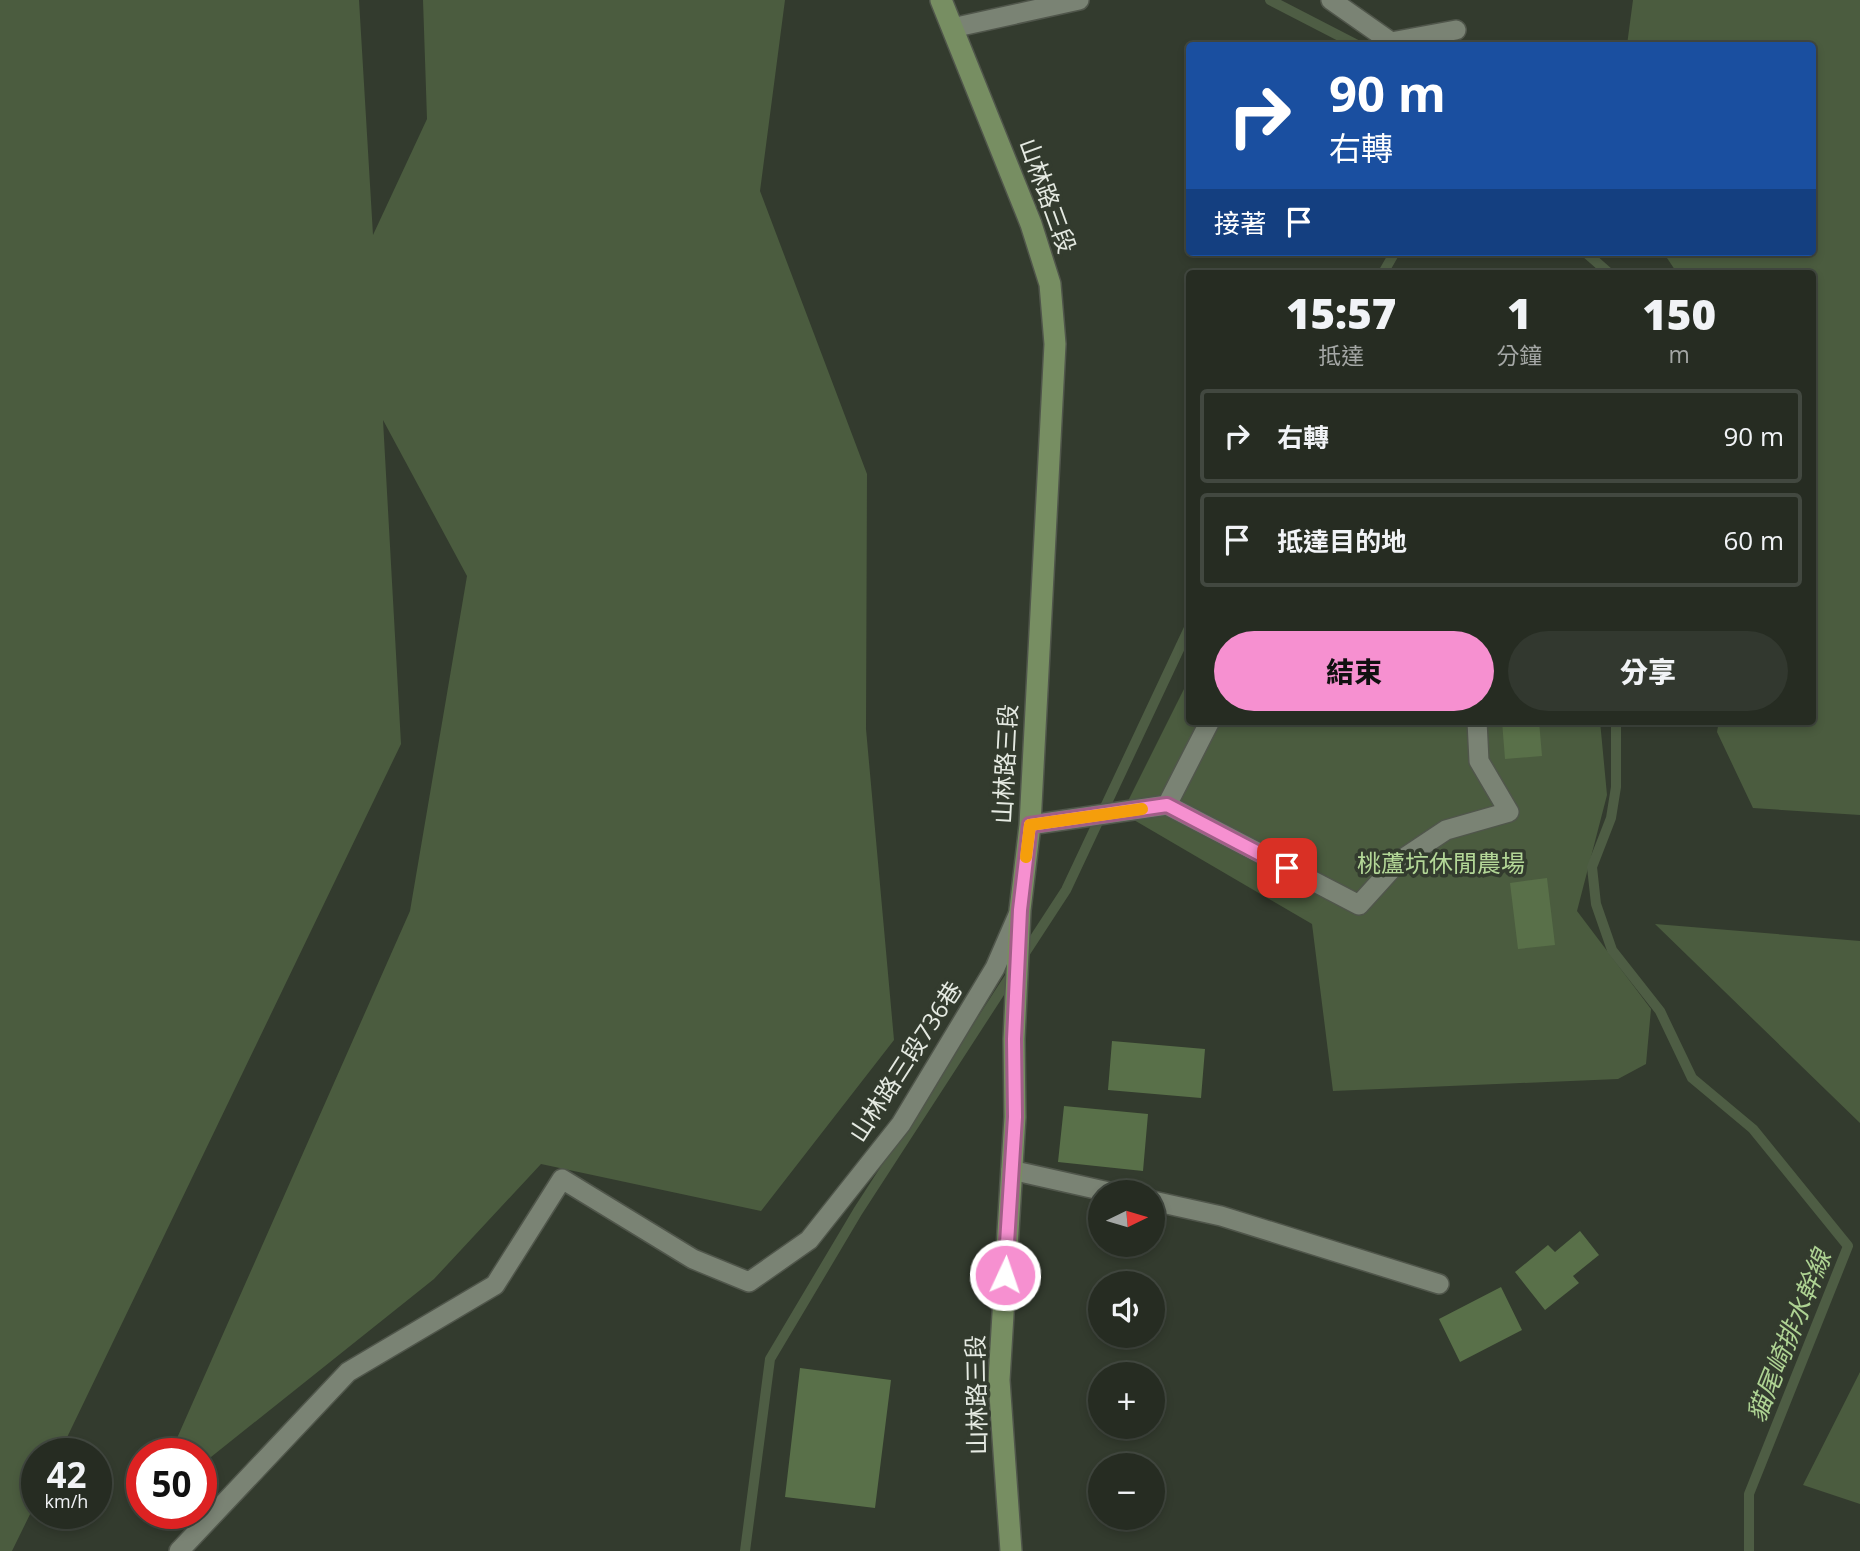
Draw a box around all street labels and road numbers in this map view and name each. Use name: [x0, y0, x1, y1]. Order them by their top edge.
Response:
street label: 山林路三段: [1012, 133, 1084, 258]
street label: 山林路三段: [985, 703, 1024, 825]
street label: 山林路三段736巷: [840, 975, 969, 1148]
street label: 山林路三段: [958, 1335, 993, 1455]

